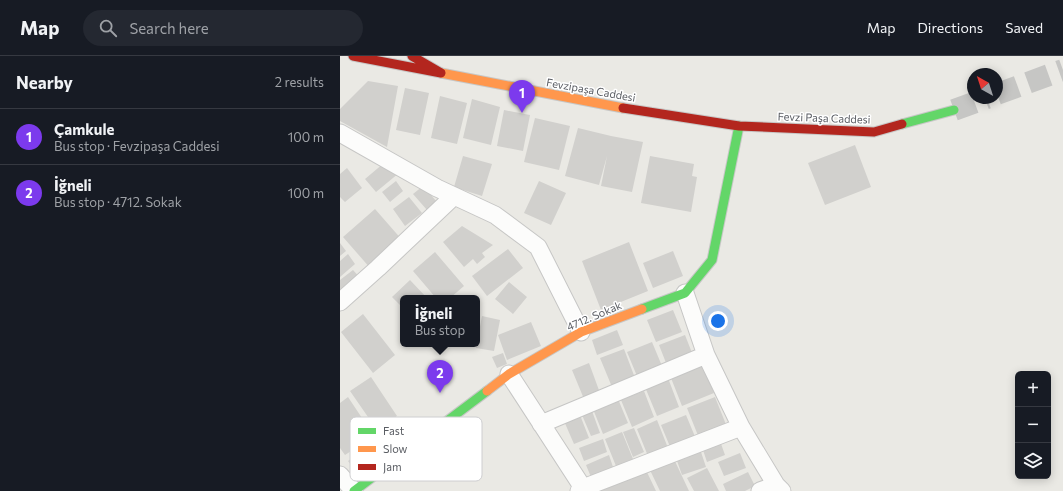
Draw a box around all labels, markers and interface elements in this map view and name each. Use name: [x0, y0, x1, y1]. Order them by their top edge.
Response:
search box: [83, 10, 363, 46]
text: Map: [20, 16, 59, 39]
icon: search: [97, 17, 119, 39]
text: Search here: [129, 19, 209, 37]
text: Map: [867, 19, 896, 36]
text: Directions: [918, 19, 983, 36]
text: Saved: [1005, 19, 1043, 36]
north arrow: [967, 68, 1003, 104]
text: Nearby: [16, 72, 73, 93]
text: 2 results: [275, 74, 324, 90]
street label: Fevzipaşa Caddesi: [545, 75, 637, 104]
pin: 1: [509, 80, 535, 113]
street label: Fevzi Paşa Caddesi: [777, 109, 871, 126]
text: Çamkule: [54, 120, 114, 138]
text: 1: [26, 129, 32, 145]
text: 100 m: [288, 129, 324, 145]
text: Bus stop · Fevzipaşa Caddesi: [54, 138, 220, 154]
text: İğneli: [54, 176, 92, 194]
text: 2: [25, 185, 33, 201]
text: 100 m: [288, 185, 324, 201]
text: Bus stop · 4712. Sokak: [54, 194, 182, 210]
popup: [400, 295, 480, 347]
street label: 4712. Sokak: [564, 298, 623, 333]
text: İğneli: [415, 304, 452, 322]
your location: [708, 311, 728, 331]
text: Bus stop: [415, 322, 465, 338]
pin: 2: [427, 360, 453, 393]
map controls: [1015, 371, 1051, 479]
button: +: [1015, 371, 1051, 407]
button: −: [1015, 407, 1051, 443]
legend: [350, 417, 482, 481]
text: Fast: [383, 424, 405, 437]
text: Slow: [383, 442, 408, 455]
button: layers: [1015, 443, 1051, 479]
text: Jam: [383, 460, 402, 474]

